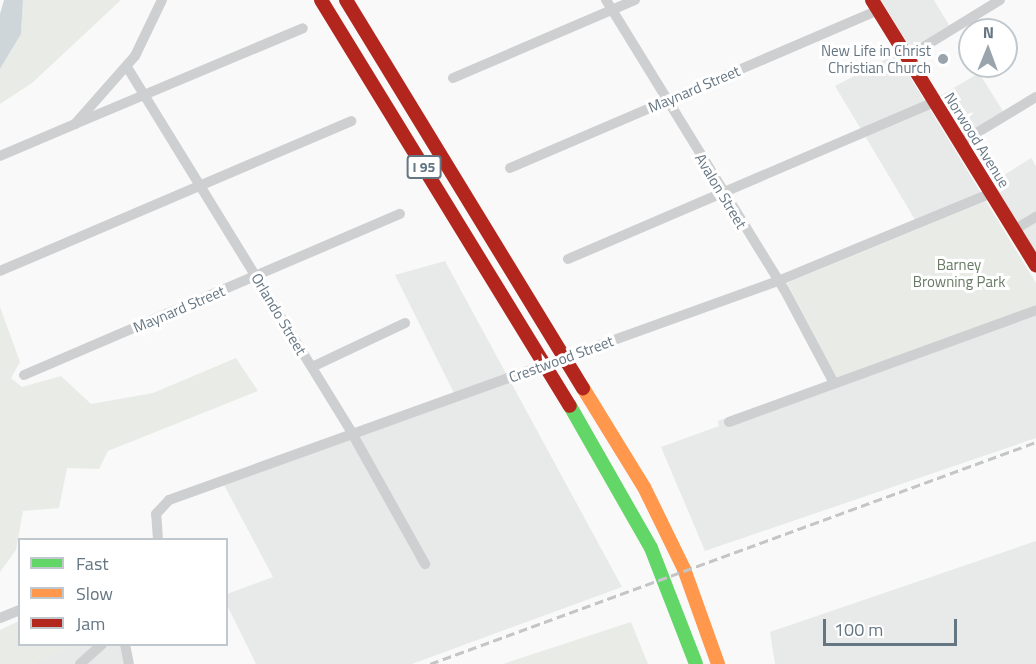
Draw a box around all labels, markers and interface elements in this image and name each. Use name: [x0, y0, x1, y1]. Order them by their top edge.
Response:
north arrow: [958, 18, 1018, 78]
text: N: [983, 20, 994, 44]
place label: New Life in Christ Christian Church: [821, 41, 931, 76]
marker: New Life in Christ Christian Church: [936, 52, 950, 66]
street label: Maynard Street: [645, 62, 743, 116]
street label: Norwood Avenue: [941, 89, 1013, 191]
street label: Avalon Street: [691, 150, 751, 232]
road number: I 95: [406, 156, 442, 178]
park label: Barney Browning Park: [913, 255, 1005, 290]
street label: Orlando Street: [248, 270, 310, 358]
street label: Maynard Street: [130, 282, 228, 336]
street label: Crestwood Street: [506, 332, 616, 386]
legend: [18, 538, 228, 646]
text: Fast: [76, 550, 109, 577]
text: Slow: [76, 580, 113, 607]
scale bar: [826, 607, 960, 645]
text: Jam: [76, 610, 105, 637]
text: 100 m: [834, 616, 883, 643]

